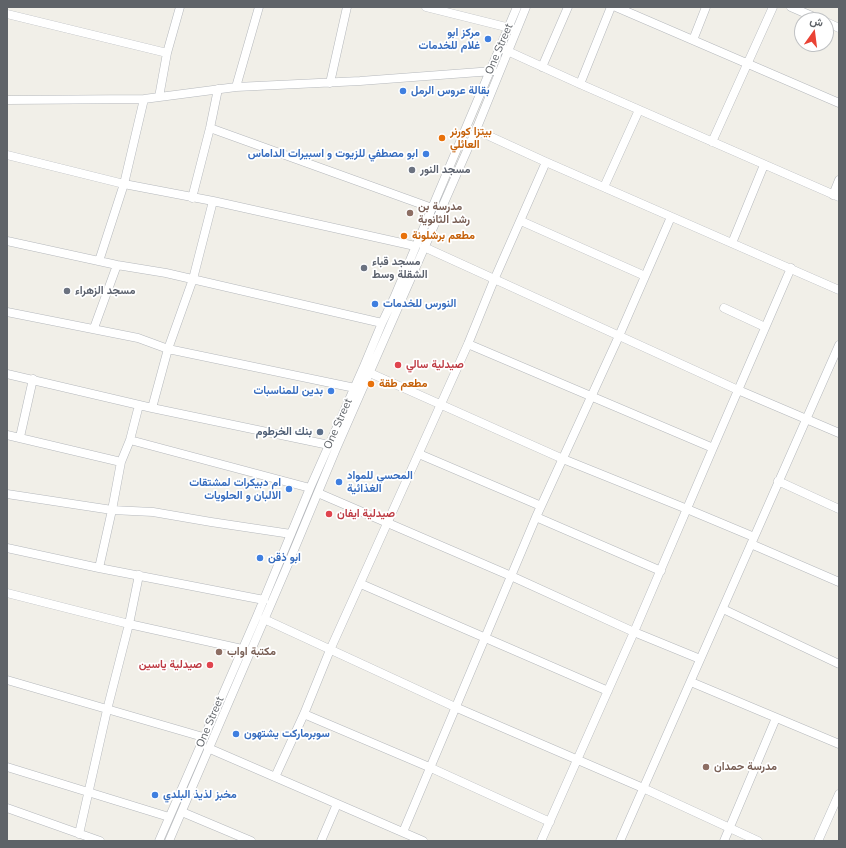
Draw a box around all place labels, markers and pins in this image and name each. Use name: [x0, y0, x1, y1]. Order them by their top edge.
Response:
place label: مركز ابو غلام للخدمات: [419, 26, 480, 52]
marker: مركز ابو غلام للخدمات: [483, 34, 493, 44]
place label: بقالة عروس الرمل: [411, 84, 490, 98]
marker: بقالة عروس الرمل: [398, 86, 408, 96]
place label: بيتزا كورنر العائلي: [450, 125, 492, 151]
marker: بيتزا كورنر العائلي: [437, 133, 447, 143]
place label: ابو مصطفي للزيوت و اسبيرات الداماس: [248, 147, 418, 161]
marker: ابو مصطفي للزيوت و اسبيرات الداماس: [421, 149, 431, 159]
place label: مسجد النور: [420, 163, 471, 177]
marker: مسجد النور: [407, 165, 417, 175]
place label: مدرسة بن رشد الثانوية: [418, 200, 470, 226]
marker: مدرسة بن رشد الثانوية: [405, 208, 415, 218]
place label: مطعم برشلونة: [412, 229, 475, 243]
marker: مطعم برشلونة: [399, 231, 409, 241]
place label: مسجد قباء الشقلة وسط: [372, 255, 428, 281]
marker: مسجد قباء الشقلة وسط: [359, 263, 369, 273]
place label: مسجد الزهراء: [75, 284, 135, 298]
marker: مسجد الزهراء: [62, 286, 72, 296]
place label: النورس للخدمات: [383, 297, 456, 311]
marker: النورس للخدمات: [370, 299, 380, 309]
place label: صيدلية سالي: [406, 358, 464, 372]
marker: صيدلية سالي: [393, 360, 403, 370]
place label: مطعم طقة: [379, 377, 427, 391]
marker: مطعم طقة: [366, 379, 376, 389]
place label: بدين للمناسبات: [253, 384, 323, 398]
marker: بدين للمناسبات: [326, 386, 336, 396]
place label: بنك الخرطوم: [256, 425, 312, 439]
marker: بنك الخرطوم: [315, 427, 325, 437]
place label: المحسي للمواد الغذائية: [347, 469, 413, 495]
place label: ام دبيكرات لمشتقات الالبان و الحلويات: [189, 476, 281, 502]
marker: المحسي للمواد الغذائية: [334, 477, 344, 487]
marker: ام دبيكرات لمشتقات الالبان و الحلويات: [284, 484, 294, 494]
place label: صيدلية ايفان: [337, 507, 395, 521]
marker: صيدلية ايفان: [324, 509, 334, 519]
place label: ابو ذقن: [268, 551, 301, 565]
marker: ابو ذقن: [255, 553, 265, 563]
place label: مكتبة اواب: [227, 645, 276, 659]
marker: مكتبة اواب: [214, 647, 224, 657]
place label: صيدلية ياسين: [139, 658, 202, 672]
marker: صيدلية ياسين: [205, 660, 215, 670]
place label: سوبرماركت يشتهون: [244, 727, 330, 741]
marker: سوبرماركت يشتهون: [231, 729, 241, 739]
place label: مدرسة حمدان: [714, 760, 777, 774]
marker: مدرسة حمدان: [701, 762, 711, 772]
place label: مخبز لذيذ البلدي: [163, 788, 237, 802]
marker: مخبز لذيذ البلدي: [150, 790, 160, 800]

